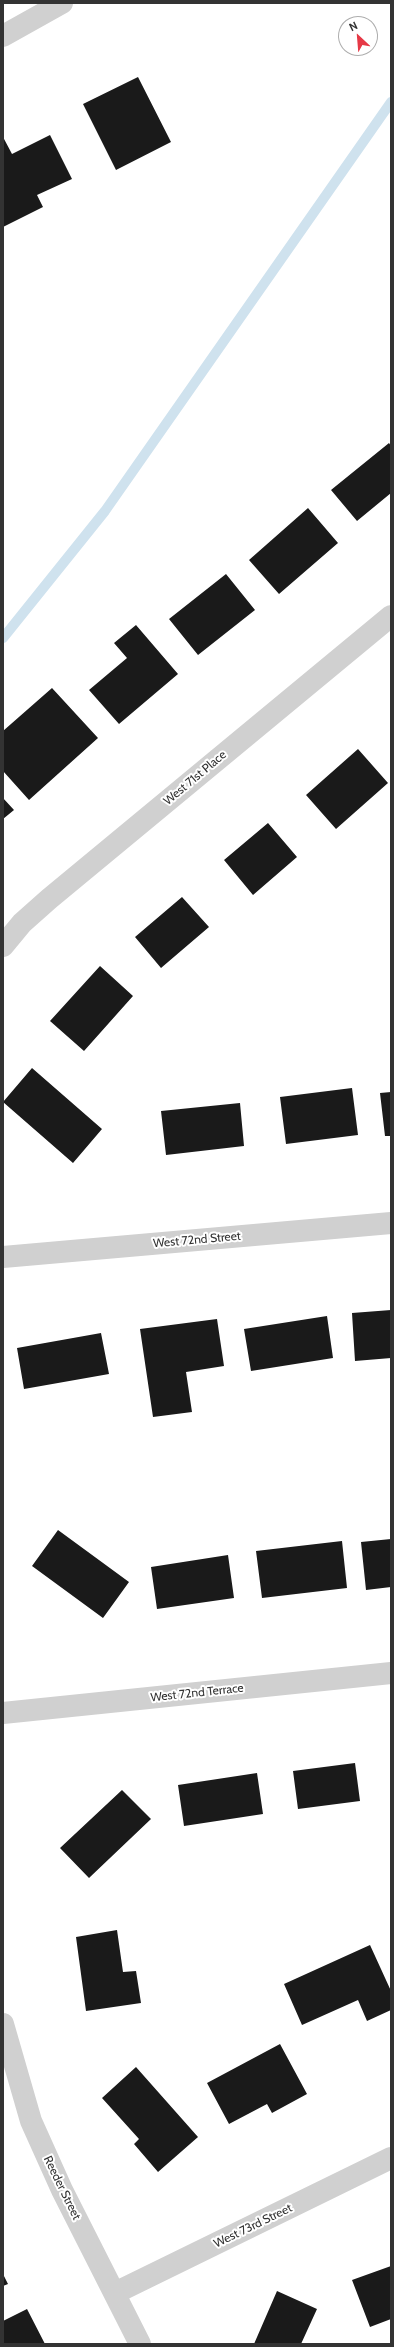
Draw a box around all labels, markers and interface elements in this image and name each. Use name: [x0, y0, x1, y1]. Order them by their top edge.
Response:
north arrow: [338, 16, 378, 56]
text: N: [347, 18, 360, 34]
street label: West 71st Place: [161, 748, 229, 808]
street label: West 72nd Street: [153, 1229, 241, 1251]
street label: West 72nd Terrace: [150, 1681, 244, 1705]
street label: Reeder Street: [40, 2154, 84, 2222]
street label: West 73rd Street: [212, 2201, 294, 2251]

